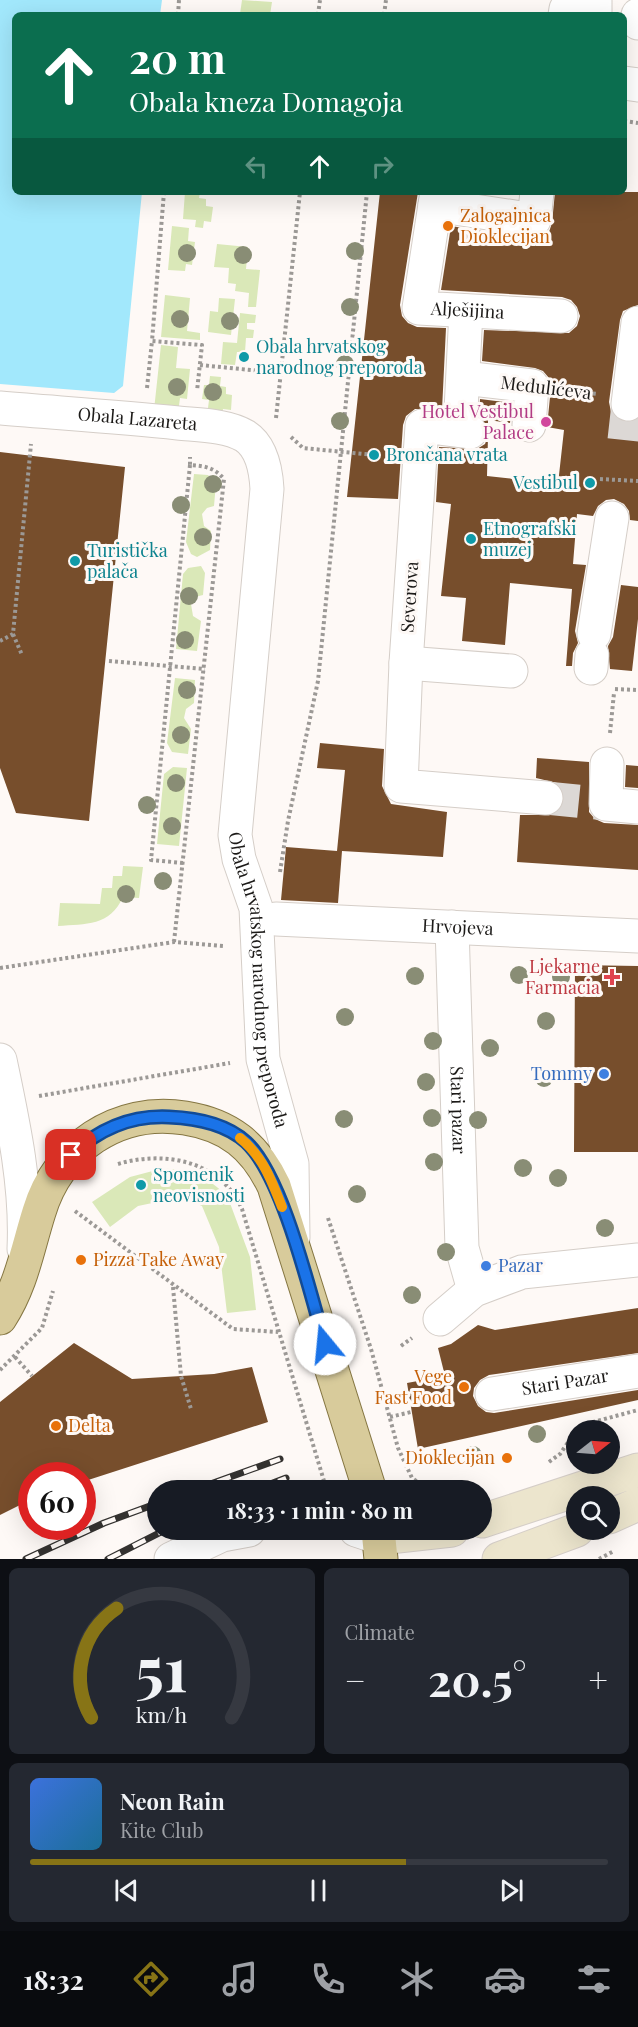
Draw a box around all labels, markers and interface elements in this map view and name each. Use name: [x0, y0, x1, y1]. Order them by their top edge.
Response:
text: 20 m: [129, 29, 226, 85]
icon: ahead: [30, 36, 108, 114]
text: Obala kneza Domagoja: [129, 83, 403, 119]
icon: left: [240, 150, 273, 183]
icon: ahead: [303, 150, 336, 183]
icon: right: [366, 150, 399, 183]
place label: Zalogajnica Dioklecijan: [460, 203, 551, 248]
marker: Zalogajnica Dioklecijan: [441, 219, 455, 233]
street label: Alješijina: [429, 296, 505, 324]
place label: Obala hrvatskog narodnog preporoda: [256, 334, 423, 379]
marker: Obala hrvatskog narodnog preporoda: [237, 350, 251, 364]
street label: Medulićeva: [499, 370, 593, 404]
place label: Hotel Vestibul Palace: [422, 399, 534, 444]
street label: Obala Lazareta: [77, 401, 198, 436]
marker: Hotel Vestibul Palace: [539, 415, 553, 429]
place label: Brončana vrata: [386, 442, 508, 466]
marker: Brončana vrata: [367, 448, 381, 462]
place label: Vestibul: [512, 470, 578, 494]
marker: Vestibul: [583, 476, 597, 490]
place label: Etnografski muzej: [483, 516, 577, 561]
marker: Etnografski muzej: [464, 532, 478, 546]
place label: Turistička palača: [87, 538, 168, 583]
marker: Turistička palača: [68, 554, 82, 568]
street label: Severova: [395, 560, 423, 633]
street label: Obala hrvatskog narodnog preporoda: [224, 830, 294, 1130]
street label: Hrvojeva: [421, 913, 494, 940]
place label: Ljekarne Farmacia: [525, 954, 600, 999]
marker: Ljekarne Farmacia: [605, 970, 619, 984]
place label: Tommy: [531, 1061, 592, 1085]
street label: Stari pazar: [445, 1066, 472, 1154]
marker: Tommy: [597, 1067, 611, 1081]
pin: [45, 1129, 96, 1180]
icon: arrive: [54, 1138, 87, 1171]
place label: Spomenik neovisnosti: [153, 1162, 245, 1207]
marker: Spomenik neovisnosti: [134, 1178, 148, 1192]
place label: Pizza Take Away: [93, 1247, 224, 1271]
marker: Pizza Take Away: [74, 1253, 88, 1267]
place label: Pazar: [498, 1253, 543, 1277]
marker: Pazar: [479, 1259, 493, 1273]
position arrow: [293, 1312, 357, 1376]
street label: Stari Pazar: [520, 1363, 610, 1400]
place label: Vege Fast Food: [374, 1364, 453, 1409]
marker: Vege Fast Food: [457, 1380, 471, 1394]
place label: Delta: [68, 1413, 111, 1437]
marker: Delta: [49, 1419, 63, 1433]
north arrow: [566, 1420, 620, 1474]
map controls: [566, 1420, 620, 1540]
place label: Dioklecijan: [405, 1445, 495, 1469]
marker: Dioklecijan: [500, 1451, 514, 1465]
speed limit sign: 60: [18, 1462, 96, 1540]
button: search: [566, 1486, 620, 1540]
text: 18:33 · 1 min · 80 m: [226, 1495, 413, 1525]
text: Climate: [345, 1618, 415, 1645]
text: 51: [135, 1624, 188, 1708]
text: 20.5°: [428, 1648, 527, 1708]
text: −: [345, 1657, 366, 1701]
text: +: [589, 1657, 608, 1701]
text: km/h: [136, 1700, 188, 1728]
text: Neon Rain: [120, 1786, 225, 1816]
text: Kite Club: [120, 1816, 204, 1843]
icon: previous: [110, 1874, 143, 1907]
icon: pause: [302, 1874, 335, 1907]
icon: next: [495, 1874, 528, 1907]
icon: directions: [130, 1958, 172, 2000]
icon: music: [219, 1958, 261, 2000]
icon: phone: [307, 1958, 349, 2000]
icon: climate: [396, 1958, 438, 2000]
icon: car: [484, 1958, 526, 2000]
icon: filters: [573, 1958, 615, 2000]
text: 18:32: [23, 1961, 84, 1997]

